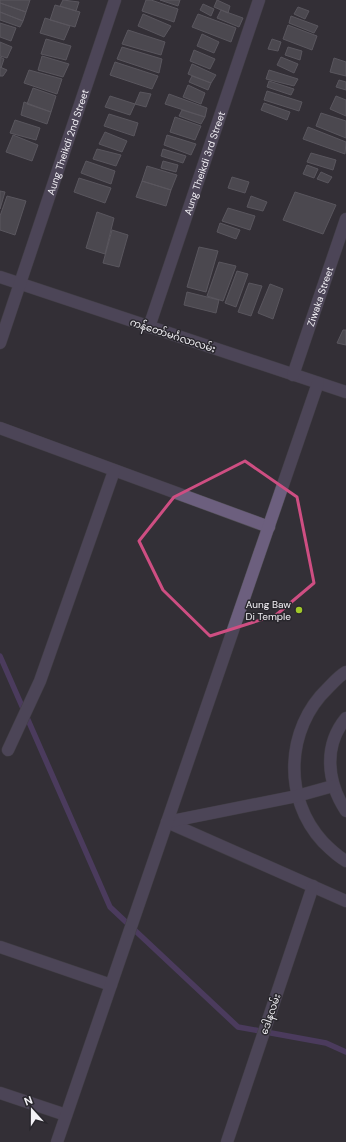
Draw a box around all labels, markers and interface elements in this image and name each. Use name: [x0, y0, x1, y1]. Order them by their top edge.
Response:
street label: Aung Theikdi 2nd Street: [44, 88, 92, 197]
street label: Aung Theikdi 3rd Street: [181, 110, 228, 217]
street label: Ziwaka Street: [304, 265, 336, 328]
street label: ကန်တော်မင်္ဂလာလမ်း: [128, 314, 218, 357]
place label: Aung Baw Di Temple: [246, 598, 291, 623]
marker: Aung Baw Di Temple: [294, 605, 304, 615]
street label: ဒေါနလမ်း: [256, 992, 285, 1037]
north arrow: [12, 1090, 52, 1130]
text: N: [22, 1093, 35, 1109]

